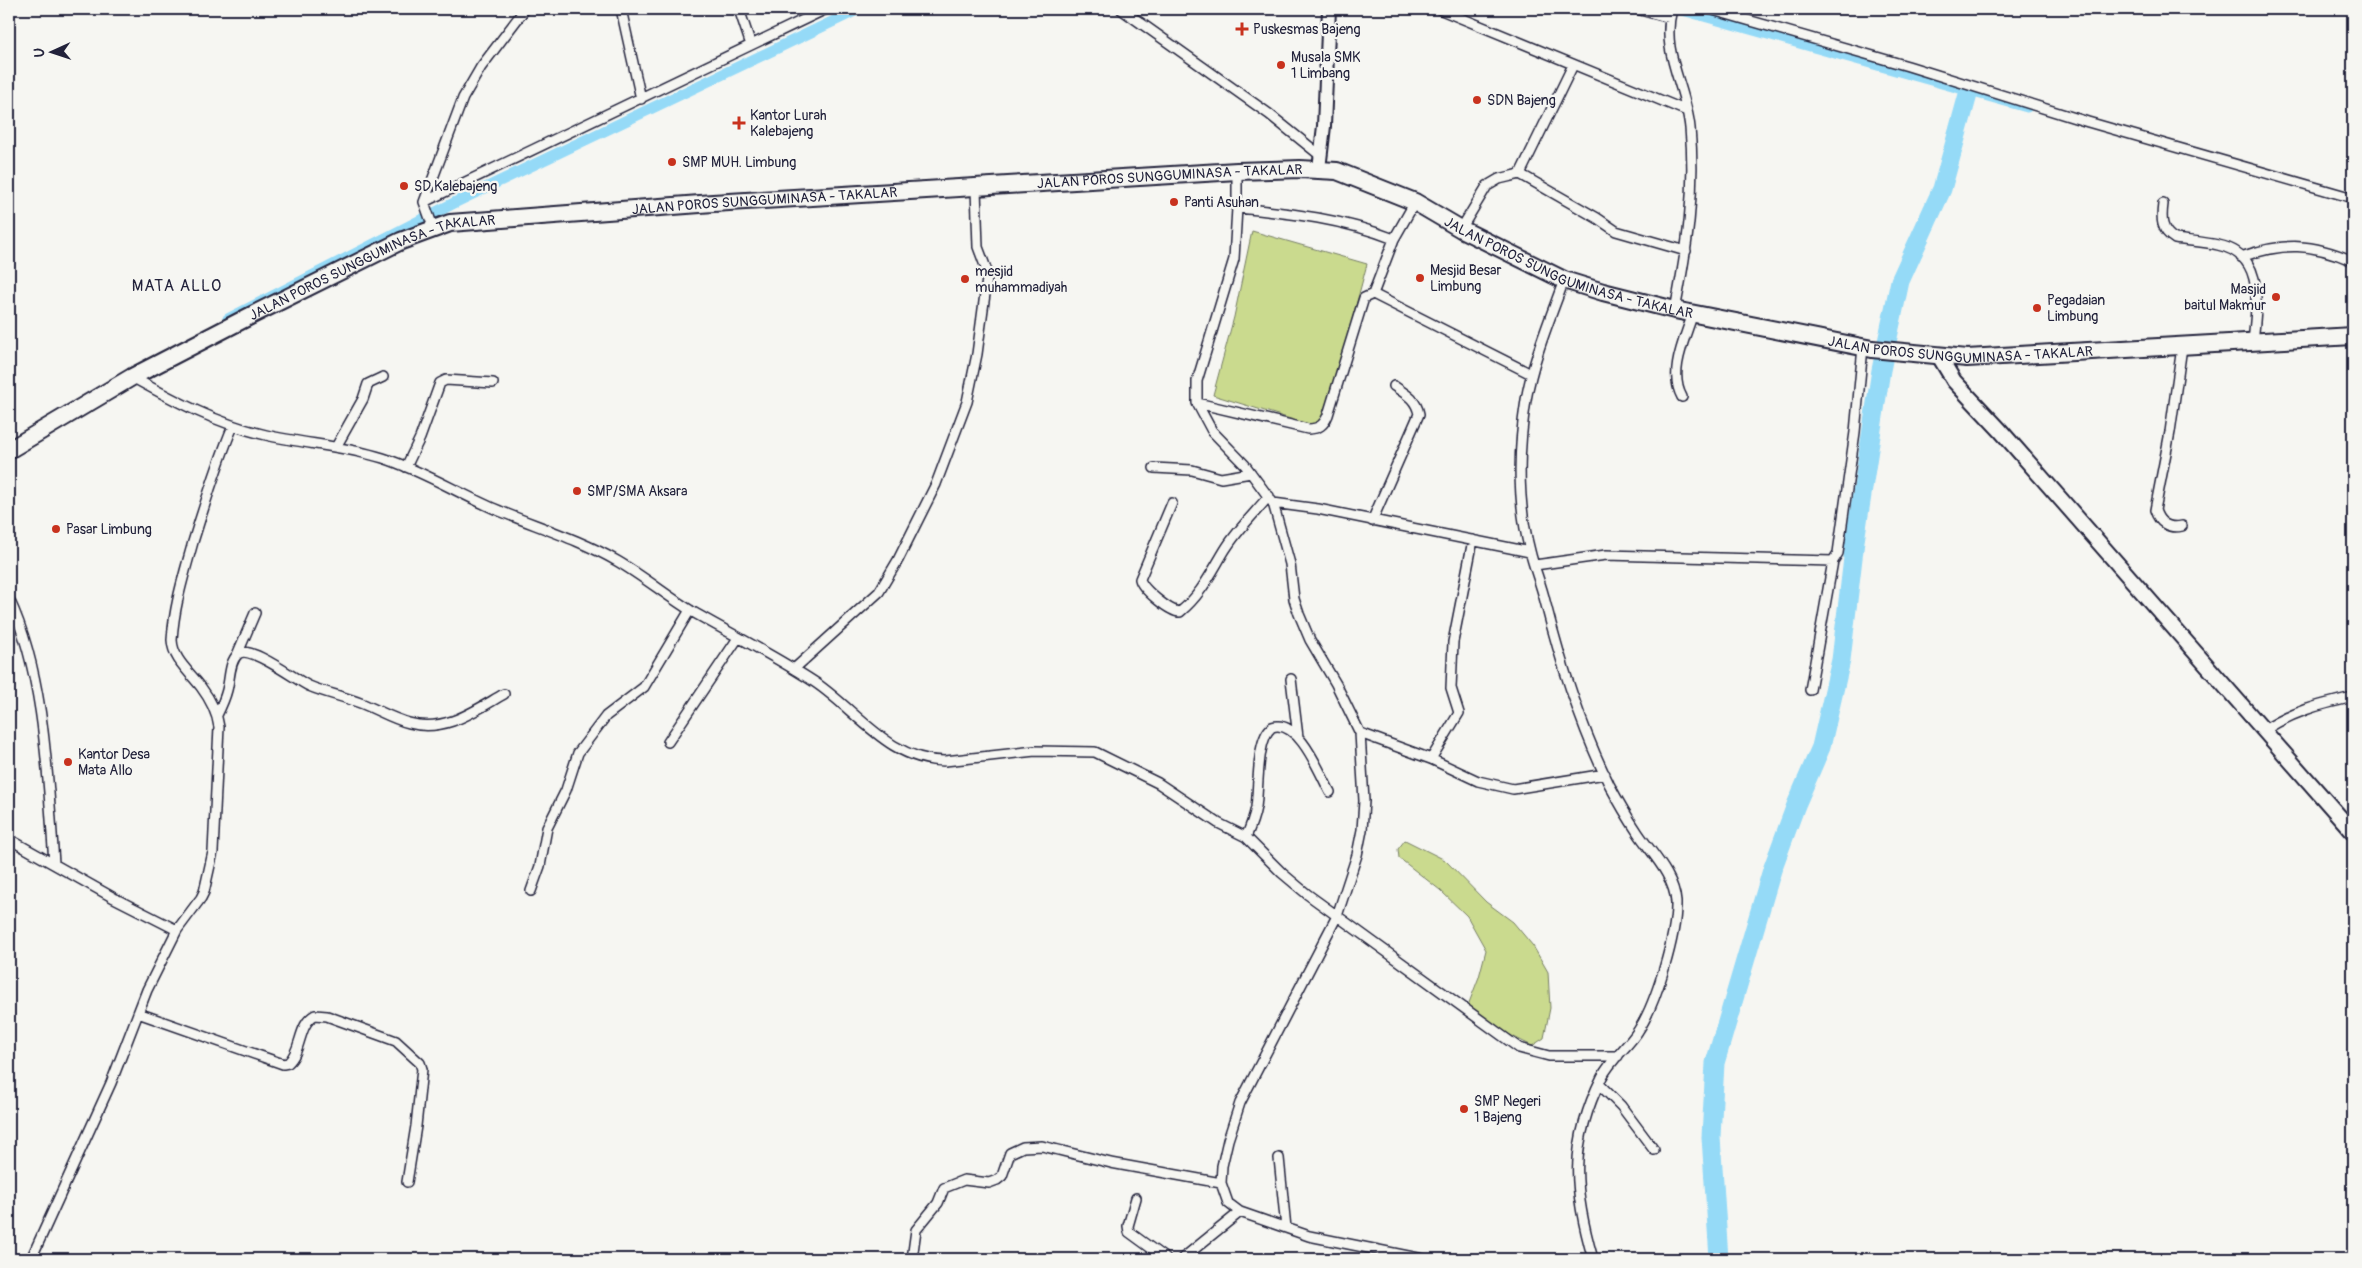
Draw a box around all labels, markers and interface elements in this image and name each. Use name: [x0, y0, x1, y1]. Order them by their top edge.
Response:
place label: Puskesmas Bajeng: [1253, 21, 1361, 38]
marker: Puskesmas Bajeng: [1235, 22, 1249, 36]
north arrow: [28, 28, 78, 78]
text: U: [31, 48, 48, 58]
place label: Musala SMK 1 Limbang: [1291, 49, 1361, 82]
marker: Musala SMK 1 Limbang: [1275, 59, 1287, 71]
place label: SDN Bajeng: [1487, 92, 1556, 109]
marker: SDN Bajeng: [1471, 94, 1483, 106]
place label: Kantor Lurah Kalebajeng: [750, 107, 827, 140]
marker: Kantor Lurah Kalebajeng: [732, 116, 746, 130]
place label: SMP MUH. Limbung: [682, 154, 796, 171]
marker: SMP MUH. Limbung: [666, 156, 678, 168]
street label: JALAN POROS SUNGGUMINASA - TAKALAR: [1036, 160, 1303, 192]
place label: SD Kalebajeng: [414, 178, 497, 195]
marker: SD Kalebajeng: [398, 180, 410, 192]
street label: JALAN POROS SUNGGUMINASA - TAKALAR: [631, 183, 898, 218]
place label: Panti Asuhan: [1184, 194, 1259, 211]
marker: Panti Asuhan: [1168, 196, 1180, 208]
street label: JALAN POROS SUNGGUMINASA - TAKALAR: [246, 211, 496, 324]
street label: JALAN POROS SUNGGUMINASA - TAKALAR: [1441, 213, 1695, 322]
place label: Mesjid Besar Limbung: [1430, 262, 1501, 295]
place label: mesjid muhammadiyah: [975, 263, 1067, 296]
marker: Mesjid Besar Limbung: [1414, 272, 1426, 284]
marker: mesjid muhammadiyah: [959, 273, 971, 285]
district label: MATA ALLO: [132, 276, 222, 296]
place label: Masjid baitul Makmur: [2184, 281, 2266, 314]
marker: Masjid baitul Makmur: [2270, 291, 2282, 303]
place label: Pegadaian Limbung: [2047, 292, 2105, 325]
marker: Pegadaian Limbung: [2031, 302, 2043, 314]
street label: JALAN POROS SUNGGUMINASA - TAKALAR: [1827, 332, 2093, 367]
place label: SMP/SMA Aksara: [587, 483, 688, 500]
marker: SMP/SMA Aksara: [571, 485, 583, 497]
place label: Pasar Limbung: [66, 521, 152, 538]
marker: Pasar Limbung: [50, 523, 62, 535]
place label: Kantor Desa Mata Allo: [78, 746, 150, 779]
marker: Kantor Desa Mata Allo: [62, 756, 74, 768]
place label: SMP Negeri 1 Bajeng: [1474, 1093, 1541, 1126]
marker: SMP Negeri 1 Bajeng: [1458, 1103, 1470, 1115]

